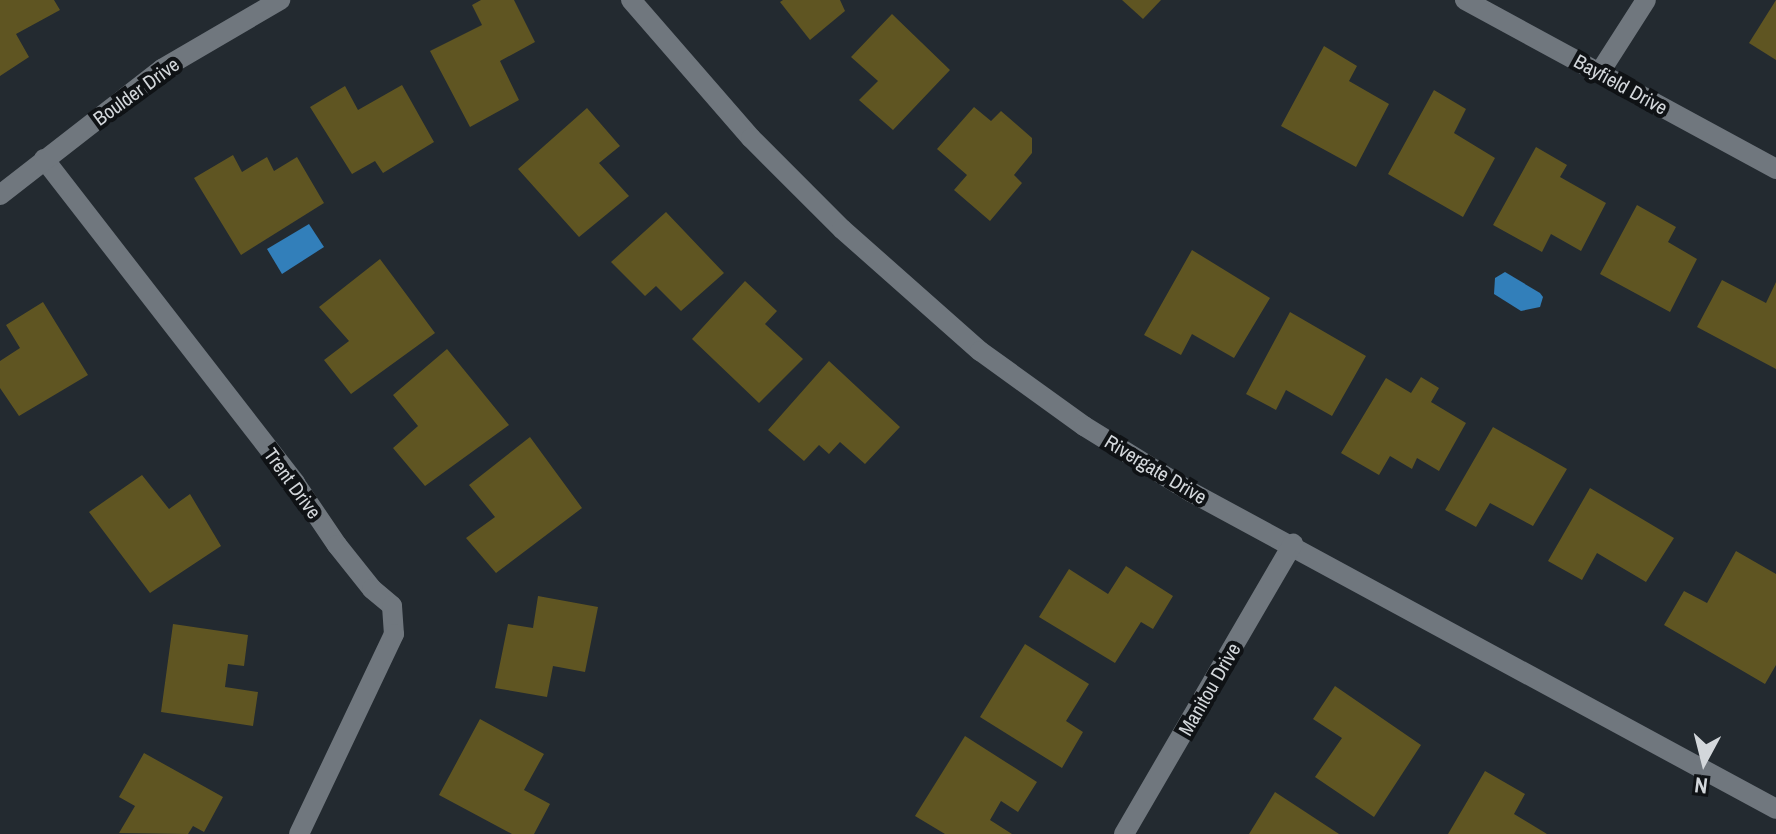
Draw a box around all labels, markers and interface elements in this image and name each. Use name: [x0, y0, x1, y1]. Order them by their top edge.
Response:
street label: Bayfield Drive: [1570, 49, 1672, 119]
street label: Boulder Drive: [88, 52, 184, 130]
street label: Rivergate Drive: [1101, 429, 1211, 509]
street label: Trent Drive: [259, 443, 327, 523]
street label: Manitou Drive: [1173, 638, 1245, 740]
north arrow: [1664, 722, 1744, 802]
text: N: [1693, 770, 1709, 802]

